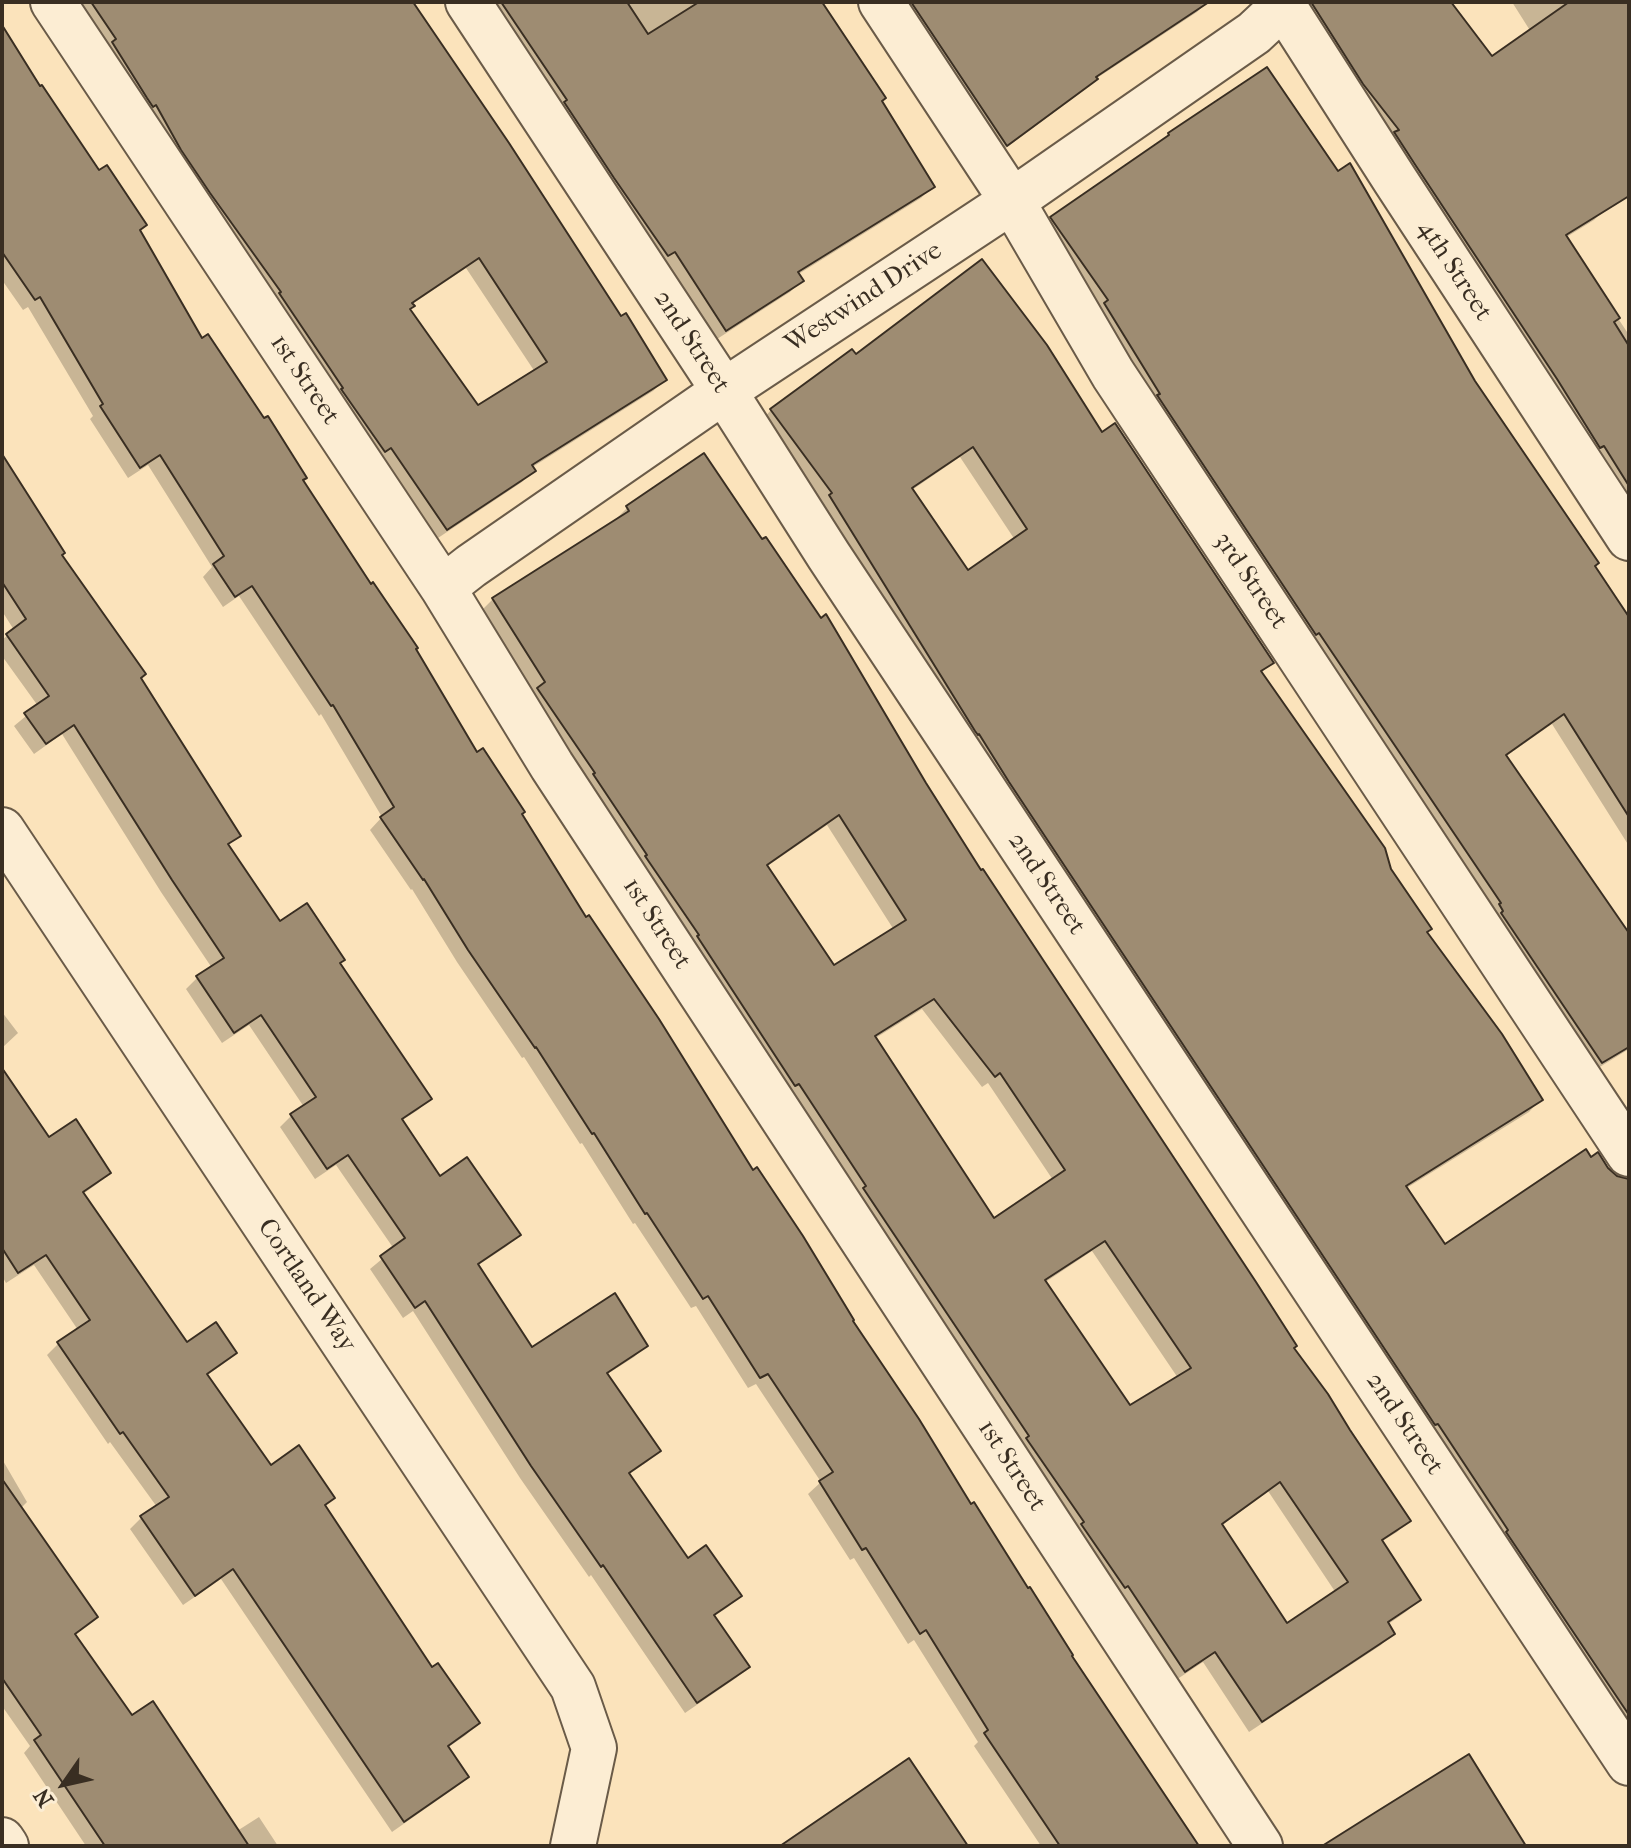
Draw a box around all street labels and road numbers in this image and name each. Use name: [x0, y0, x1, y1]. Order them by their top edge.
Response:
street label: 4th Street: [1410, 215, 1498, 327]
street label: Westwind Drive: [780, 236, 948, 360]
street label: 2nd Street: [646, 285, 736, 399]
street label: 1st Street: [262, 329, 346, 431]
street label: 3rd Street: [1206, 527, 1294, 635]
street label: 2nd Street: [1000, 827, 1092, 941]
street label: 1st Street: [615, 873, 697, 975]
street label: Cortland Way: [250, 1213, 362, 1359]
street label: 2nd Street: [1358, 1367, 1450, 1481]
street label: 1st Street: [970, 1415, 1052, 1517]

